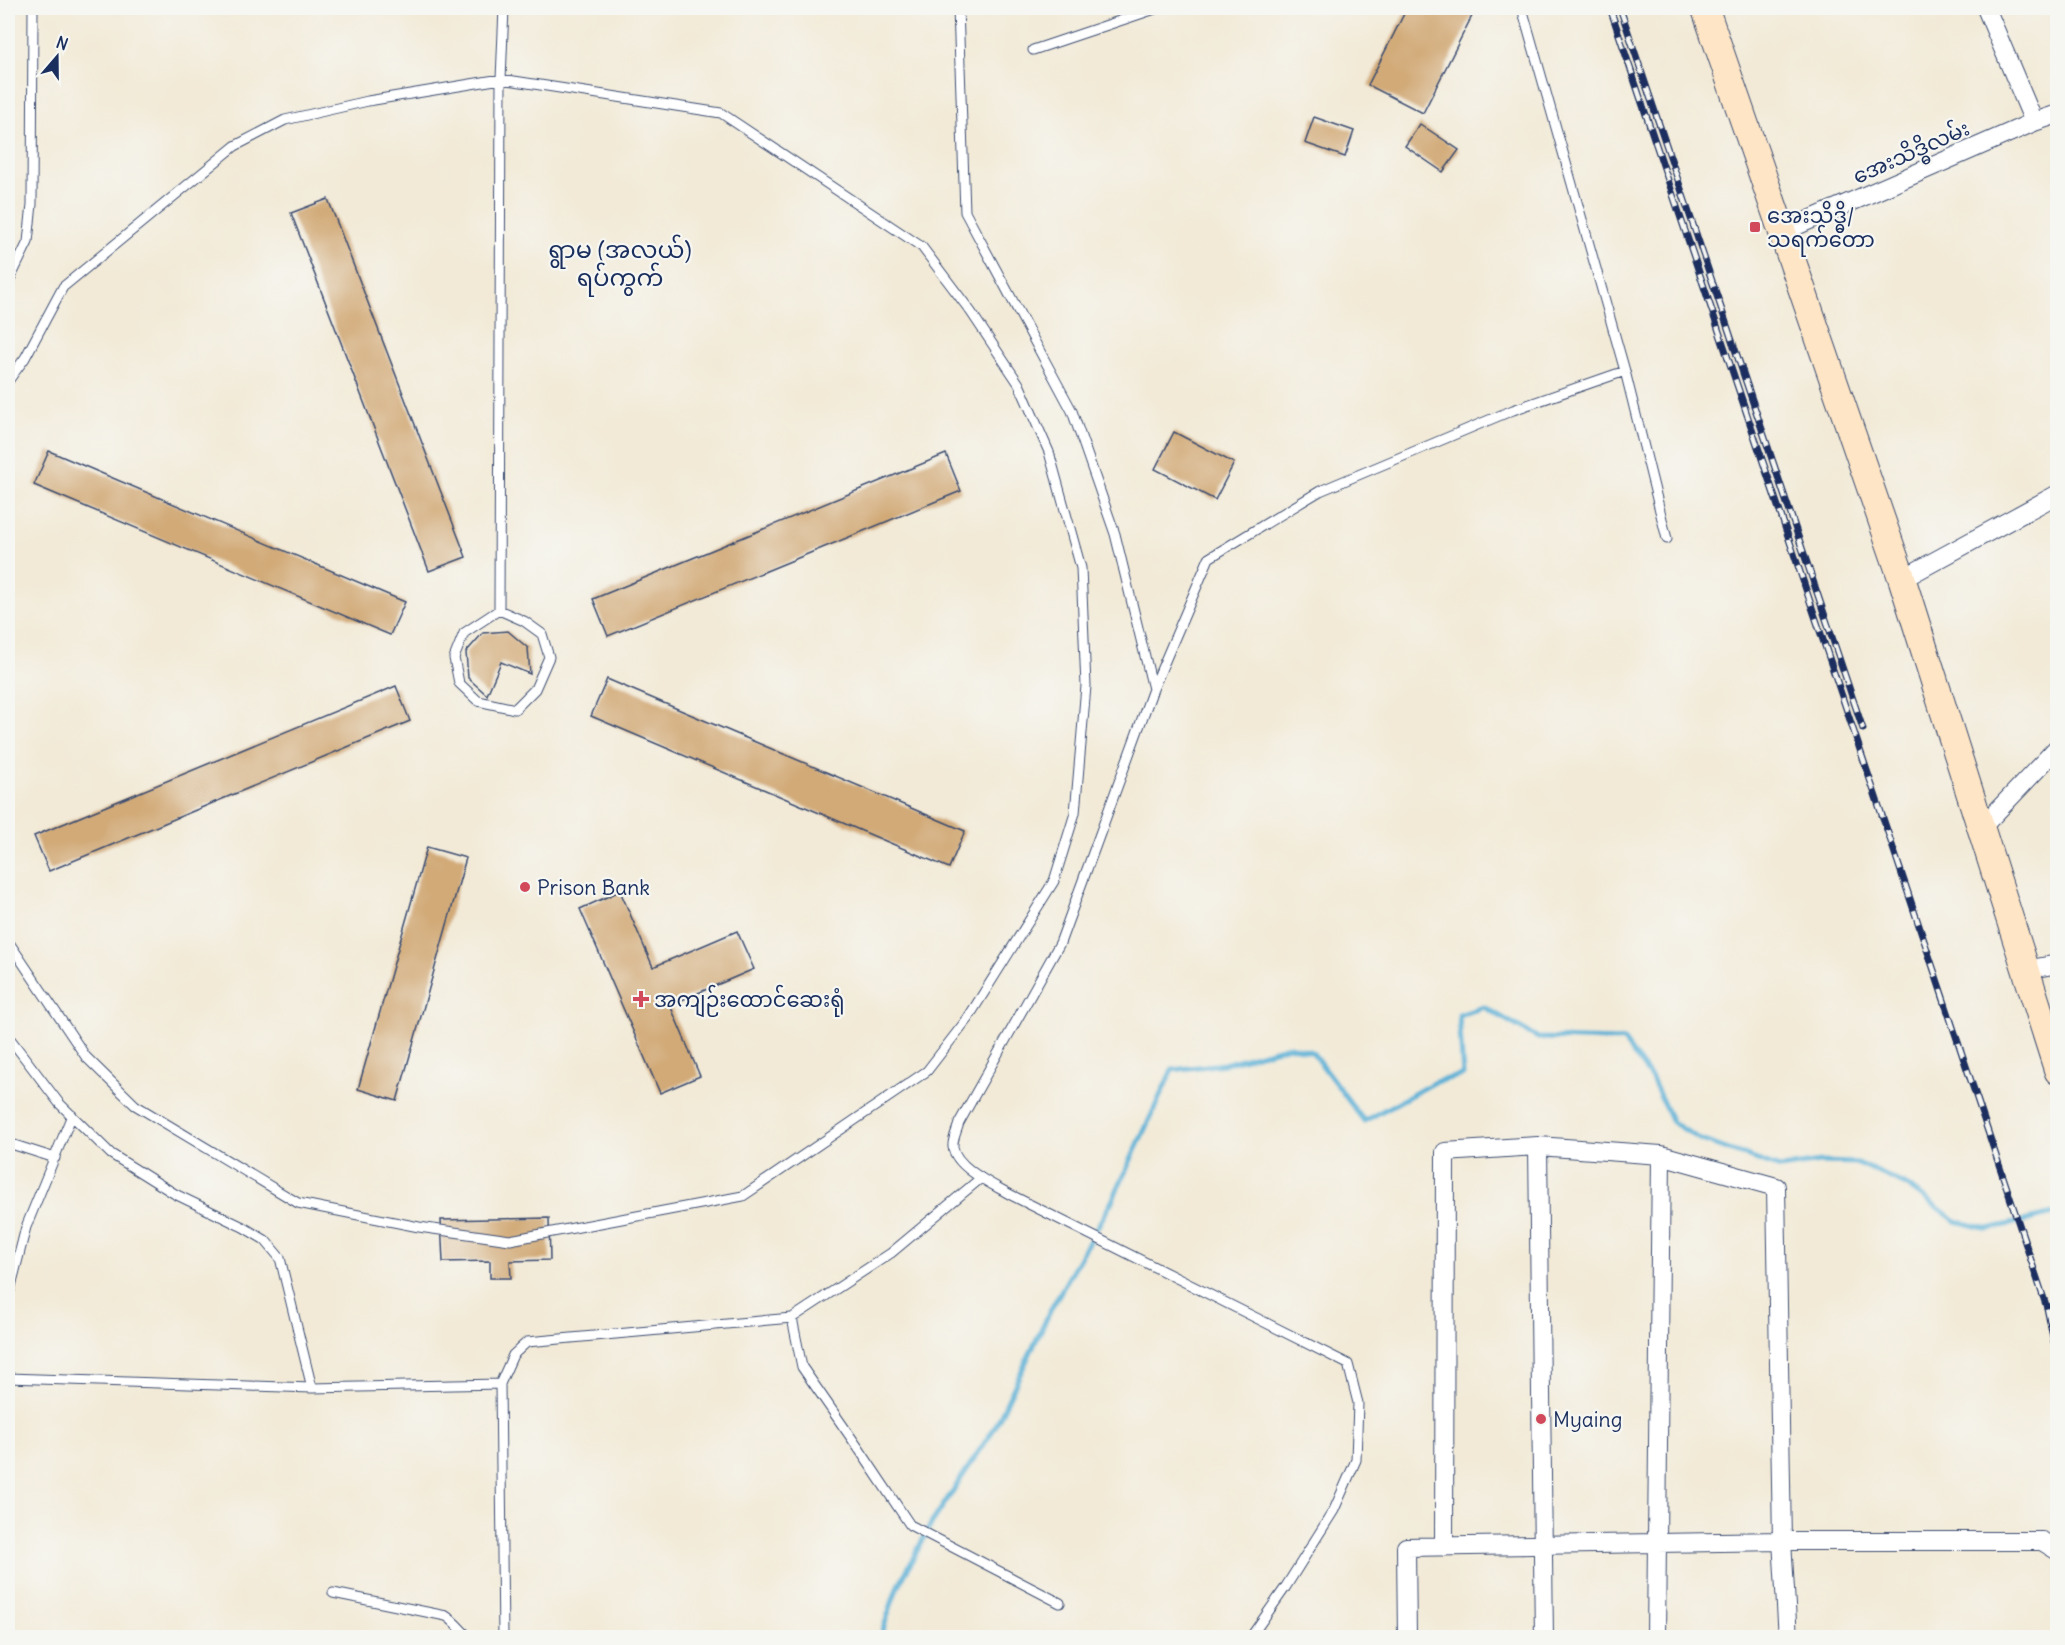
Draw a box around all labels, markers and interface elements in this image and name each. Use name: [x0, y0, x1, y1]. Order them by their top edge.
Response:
north arrow: [27, 27, 87, 87]
text: N: [54, 32, 71, 54]
street label: အေးသိဒ္ဓိလမ်း: [1848, 112, 1975, 194]
place label: အေးသိဒ္ဓိ/ သရက်တော: [1767, 200, 1875, 257]
marker: အေးသိဒ္ဓိ/ သရက်တော: [1748, 220, 1762, 234]
district label: ရွာမ (အလယ်) ရပ်ကွက်: [548, 234, 692, 297]
place label: Prison Bank: [537, 874, 650, 901]
marker: Prison Bank: [518, 880, 532, 894]
place label: အကျဉ်းထောင်ဆေးရုံ: [654, 984, 845, 1018]
marker: အကျဉ်းထောင်ဆေးရုံ: [632, 990, 650, 1008]
place label: Myaing: [1553, 1406, 1622, 1433]
marker: Myaing: [1534, 1412, 1548, 1426]

